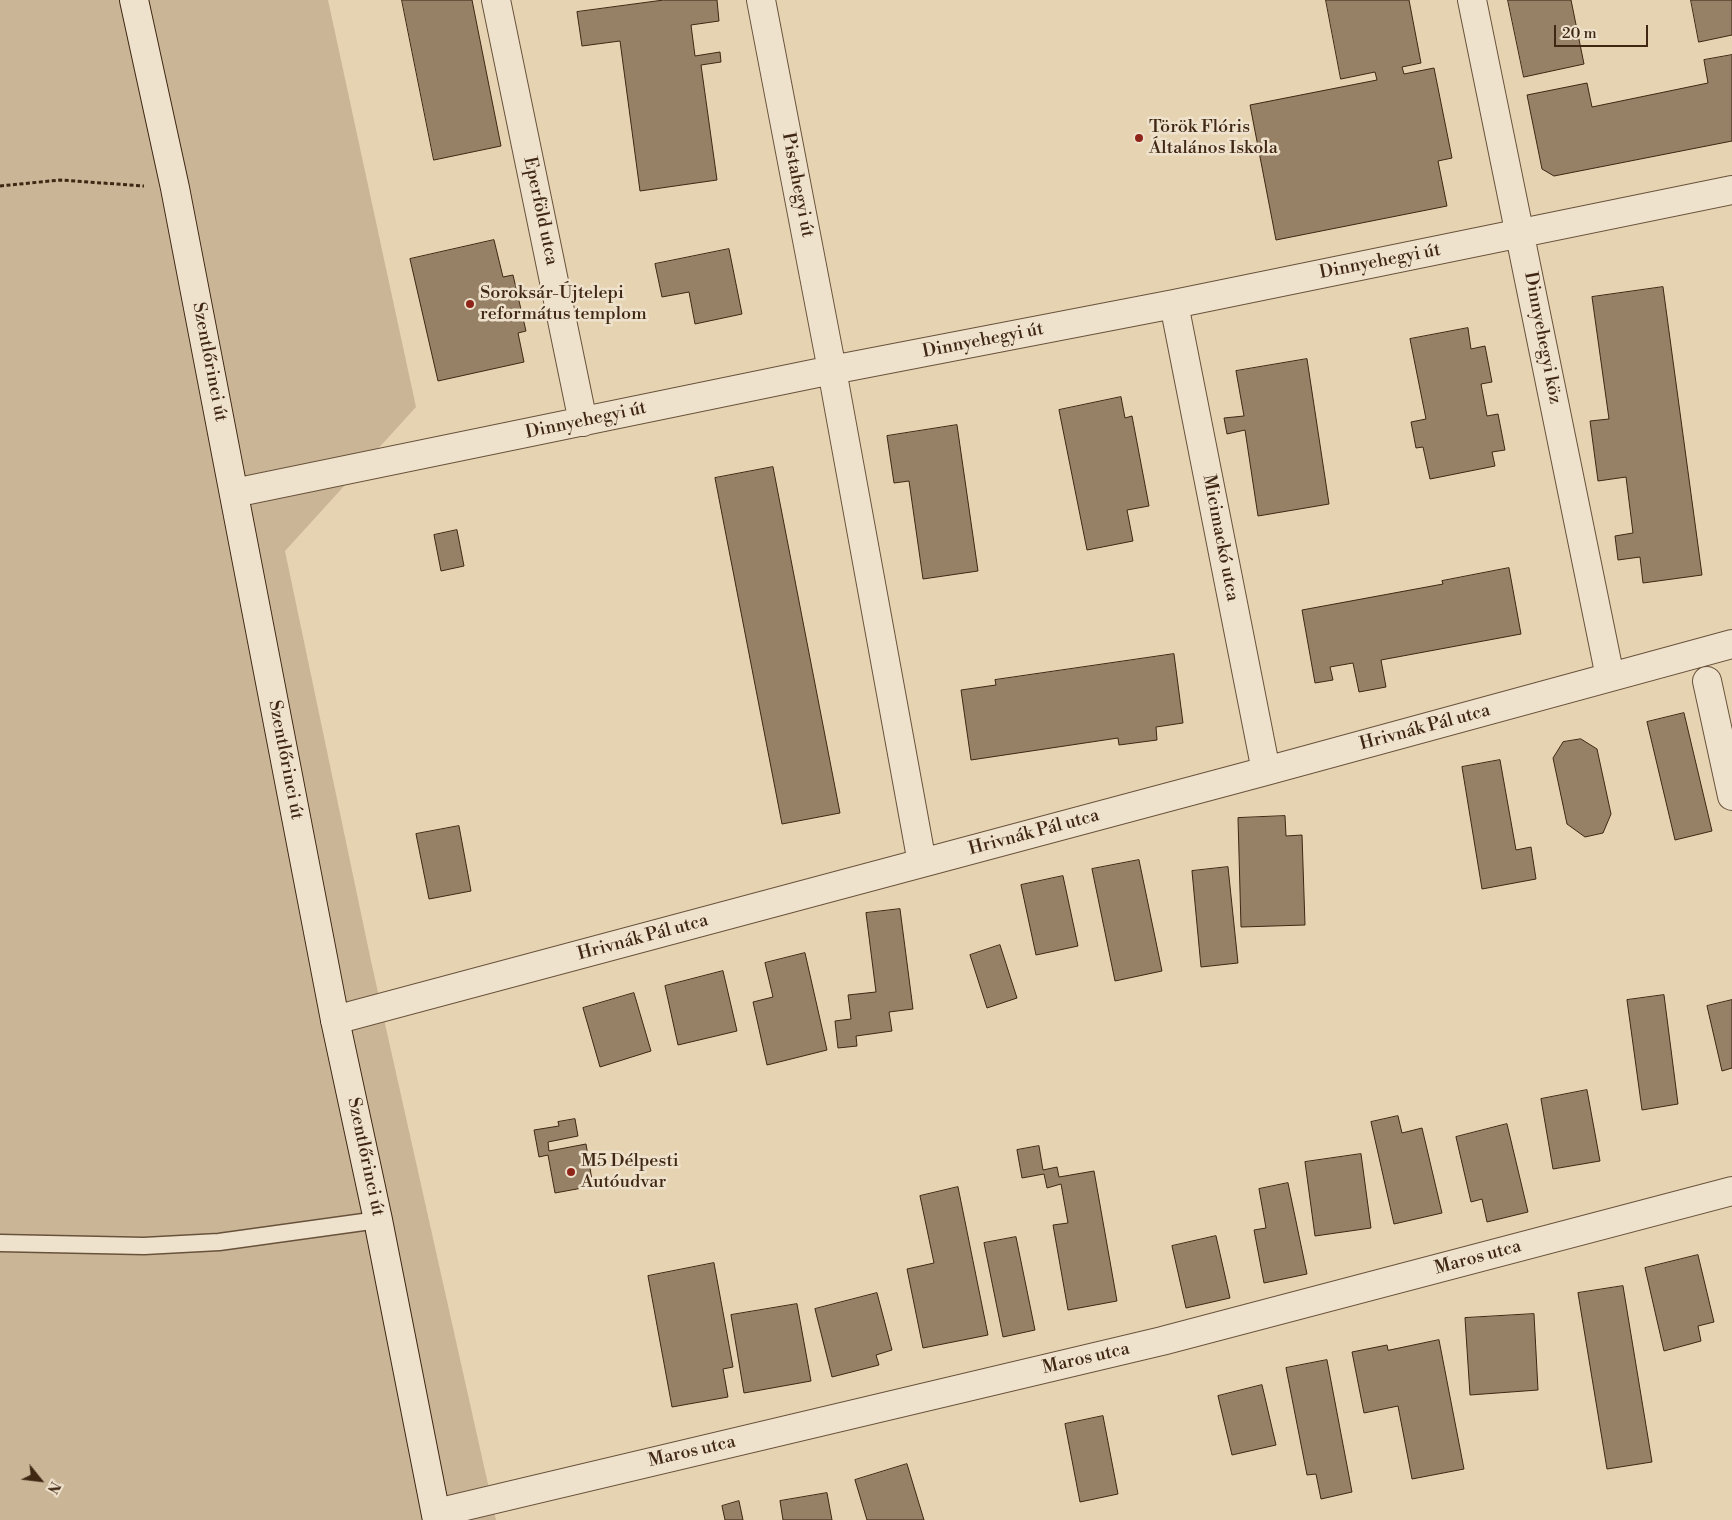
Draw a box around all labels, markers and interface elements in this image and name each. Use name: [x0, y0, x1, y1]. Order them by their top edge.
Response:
scale bar: [1557, 15, 1651, 47]
text: 20 m: [1562, 24, 1597, 43]
place label: Török Flóris Általános Iskola: [1149, 117, 1278, 160]
street label: Pistahegyi út: [776, 131, 818, 239]
marker: Török Flóris Általános Iskola: [1133, 132, 1145, 144]
street label: Eperföld utca: [518, 155, 562, 267]
street label: Dinnyehegyi út: [1318, 240, 1442, 284]
street label: Dinnyehegyi köz: [1519, 270, 1565, 406]
place label: Soroksár-Újtelepi református templom: [480, 283, 647, 326]
marker: Soroksár-Újtelepi református templom: [464, 298, 476, 310]
street label: Szentlőrinci út: [187, 301, 231, 423]
street label: Dinnyehegyi út: [921, 319, 1045, 363]
street label: Dinnyehegyi út: [524, 398, 648, 444]
street label: Micimackó utca: [1197, 473, 1243, 603]
street label: Szentlőrinci út: [263, 699, 307, 821]
street label: Hrivnák Pál utca: [1357, 700, 1493, 756]
street label: Hrivnák Pál utca: [966, 805, 1102, 861]
street label: Hrivnák Pál utca: [575, 910, 711, 966]
street label: Szentlőrinci út: [342, 1096, 388, 1218]
place label: M5 Délpesti Autóudvar: [581, 1151, 679, 1194]
marker: M5 Délpesti Autóudvar: [565, 1166, 577, 1178]
street label: Maros utca: [1432, 1236, 1524, 1280]
street label: Maros utca: [1040, 1338, 1132, 1380]
street label: Maros utca: [646, 1431, 738, 1473]
north arrow: [15, 1455, 65, 1505]
text: N: [43, 1478, 64, 1496]

